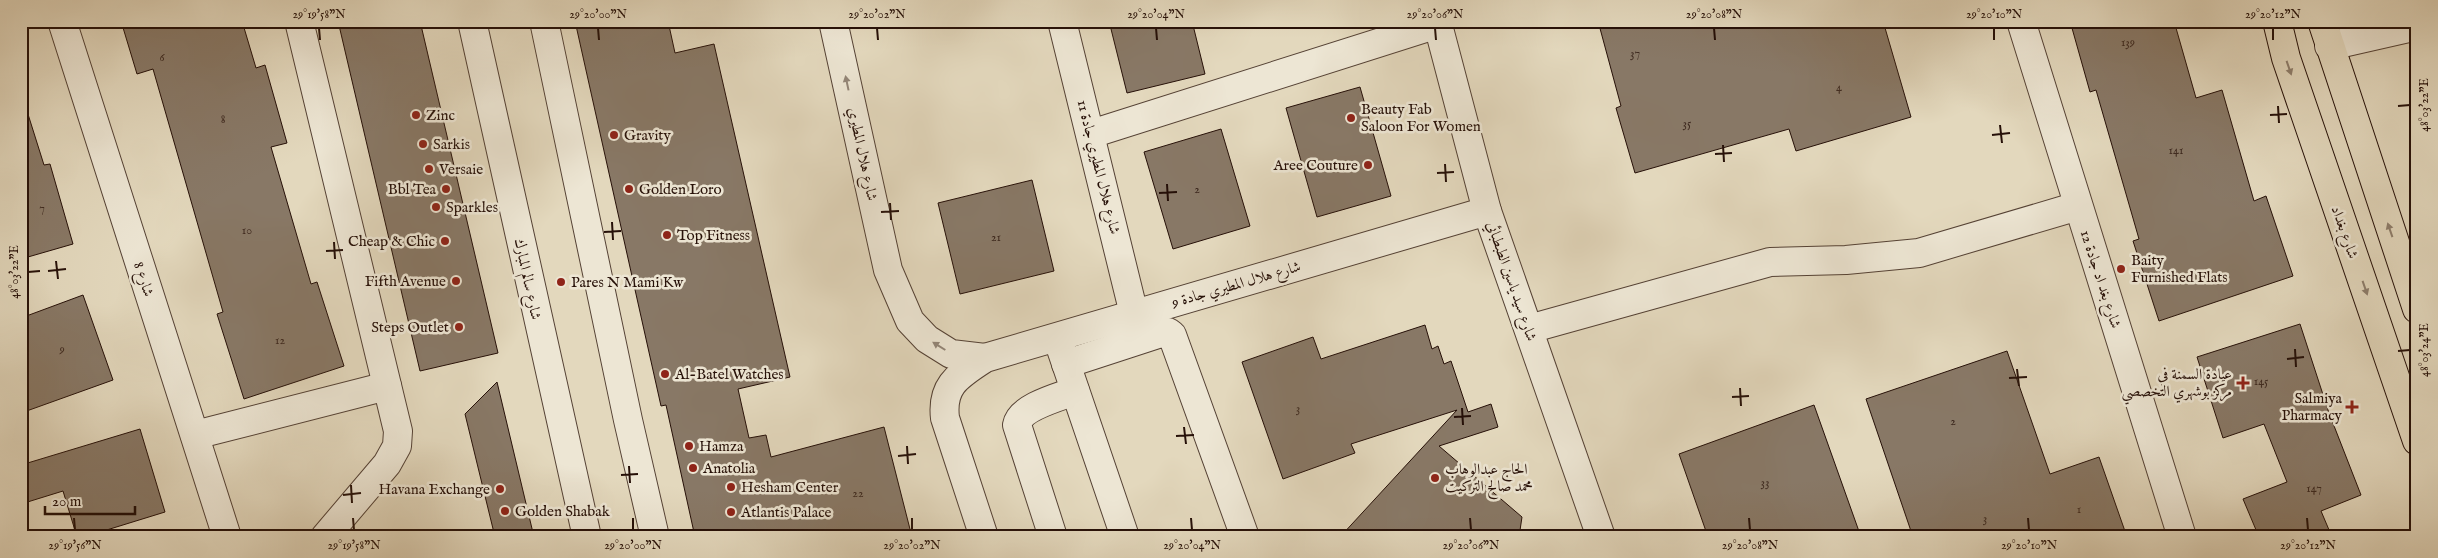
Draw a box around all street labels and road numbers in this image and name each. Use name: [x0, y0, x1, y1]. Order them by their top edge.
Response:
street label: شارع هلال المطيري جادة 11: [1070, 98, 1124, 237]
street label: شارع هلال المطيري: [840, 106, 882, 203]
street label: شارع بغداد: [2324, 203, 2362, 262]
street label: شارع سيد ياسين الطبطبائي: [1479, 219, 1541, 345]
street label: شارع بغد اد جادة 12: [2073, 228, 2125, 332]
street label: شارع سالم المبارك: [507, 237, 545, 322]
street label: شارع هلال المطيري جادة 9: [1169, 257, 1304, 315]
street label: شارع 8: [126, 259, 158, 300]

